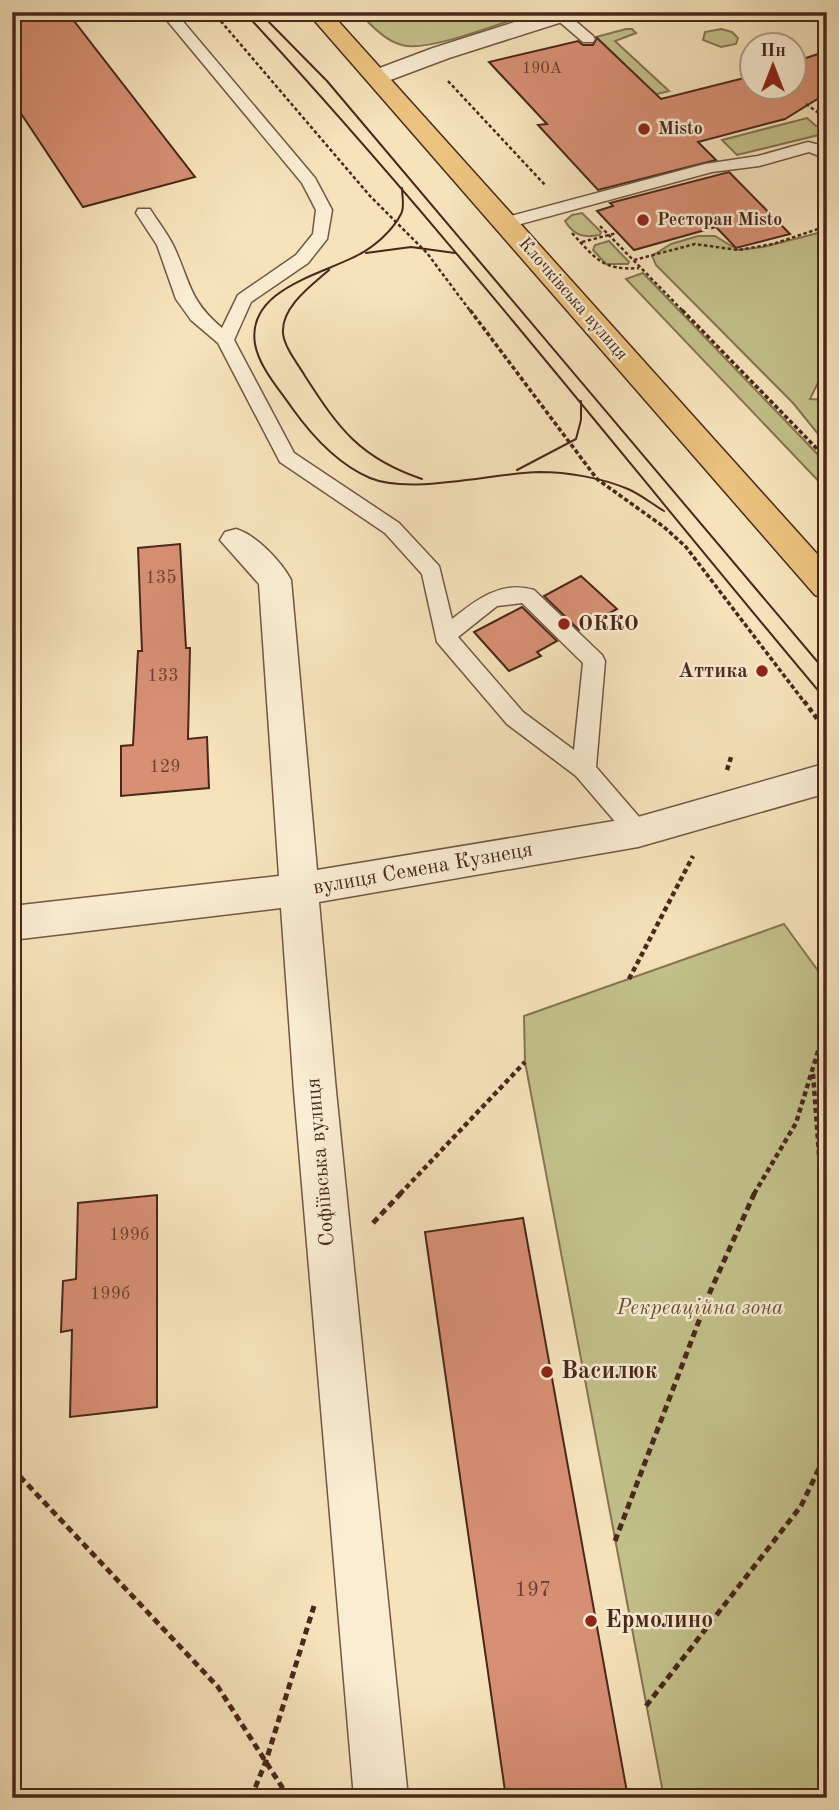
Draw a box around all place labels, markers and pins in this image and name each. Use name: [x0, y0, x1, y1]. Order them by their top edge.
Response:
place label: Misto: [658, 120, 703, 138]
marker: Misto: [636, 121, 652, 137]
place label: Ресторан Misto: [657, 211, 782, 229]
marker: Ресторан Misto: [635, 212, 651, 228]
place label: ОККО: [578, 614, 639, 635]
marker: ОККО: [556, 616, 572, 632]
place label: Аттика: [678, 661, 748, 682]
marker: Аттика: [754, 663, 770, 679]
place label: Василюк: [561, 1360, 658, 1384]
marker: Василюк: [539, 1364, 555, 1380]
place label: Ермолино: [605, 1609, 713, 1633]
marker: Ермолино: [583, 1613, 599, 1629]

